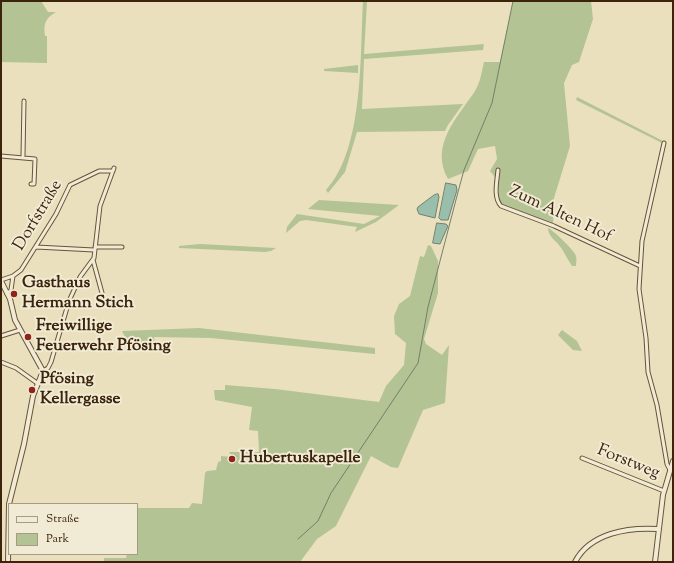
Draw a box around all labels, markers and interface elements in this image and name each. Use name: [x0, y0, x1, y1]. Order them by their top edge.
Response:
street label: Dorfstraße: [10, 177, 68, 255]
street label: Zum Alten Hof: [505, 182, 615, 248]
place label: Gasthaus Hermann Stich: [22, 274, 134, 314]
marker: Gasthaus Hermann Stich: [9, 289, 19, 299]
place label: Freiwillige Feuerwehr Pfösing: [36, 317, 171, 357]
marker: Freiwillige Feuerwehr Pfösing: [23, 332, 33, 342]
place label: Pfösing Kellergasse: [40, 370, 120, 410]
marker: Pfösing Kellergasse: [27, 385, 37, 395]
street label: Forstweg: [594, 441, 662, 485]
place label: Hubertuskapelle: [240, 449, 360, 469]
marker: Hubertuskapelle: [227, 454, 237, 464]
legend: [8, 503, 138, 555]
text: Straße: [46, 510, 79, 528]
text: Park: [46, 530, 69, 548]

